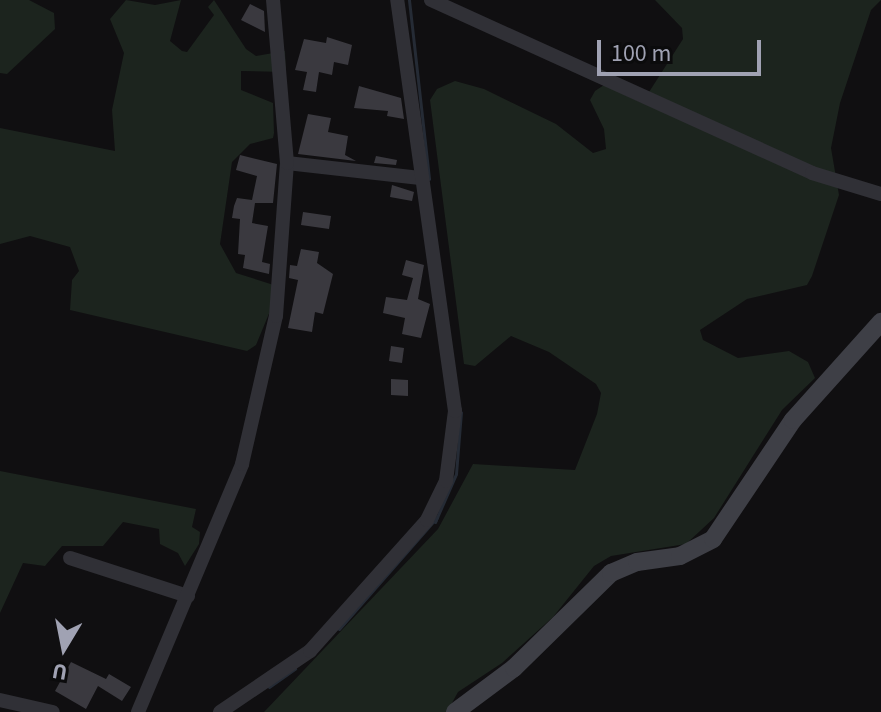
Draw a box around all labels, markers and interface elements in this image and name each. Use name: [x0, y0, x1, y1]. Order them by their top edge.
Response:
scale bar: [601, 24, 765, 74]
text: 100 m: [611, 36, 671, 71]
north arrow: [24, 608, 104, 688]
text: U: [50, 655, 70, 689]

